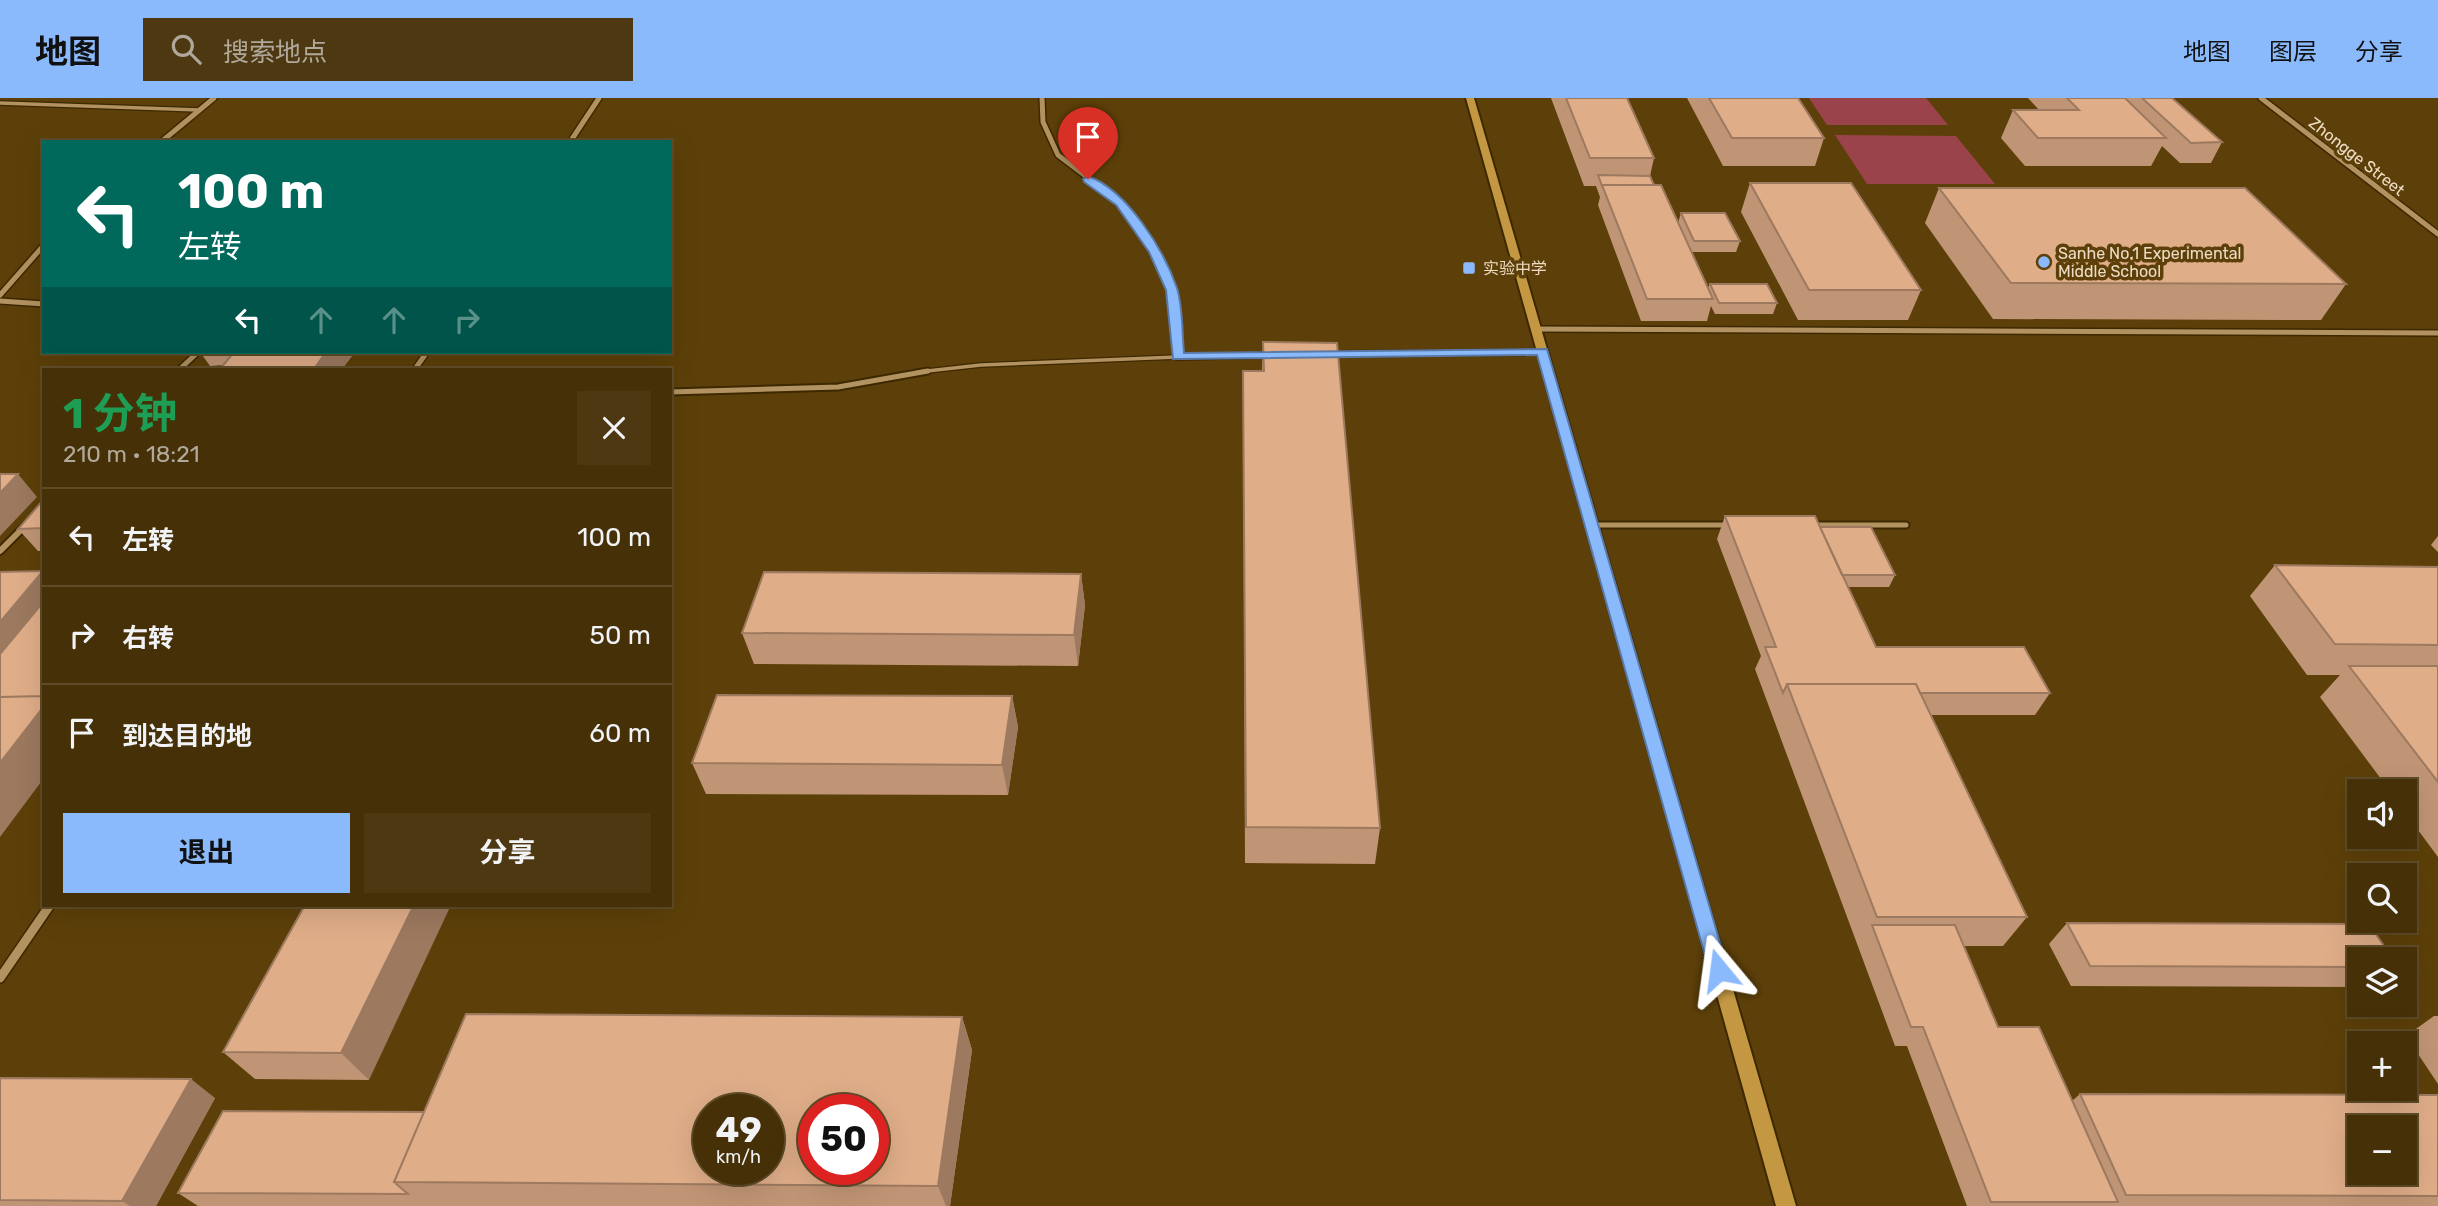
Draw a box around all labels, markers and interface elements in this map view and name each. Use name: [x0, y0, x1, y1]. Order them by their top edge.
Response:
search box: [143, 18, 633, 81]
icon: search: [167, 30, 205, 68]
text: 地图: [35, 32, 101, 71]
text: 搜索地点: [223, 37, 327, 68]
text: 地图: [2183, 38, 2231, 66]
text: 图层: [2269, 38, 2317, 66]
text: 分享: [2355, 38, 2403, 66]
pin: [1058, 107, 1118, 179]
street label: Zhongge Street: [2305, 113, 2408, 200]
icon: arrive: [1069, 118, 1107, 156]
text: 100 m: [178, 162, 324, 220]
icon: left: [63, 168, 154, 259]
text: 左转: [178, 228, 242, 266]
place label: Sanhe No.1 Experimental Middle School: [2058, 244, 2242, 281]
marker: Sanhe No.1 Experimental Middle School: [2036, 254, 2052, 270]
place label: 实验中学: [1483, 259, 1547, 278]
marker: 实验中学: [1461, 260, 1477, 276]
icon: left: [229, 301, 267, 339]
icon: ahead: [302, 301, 340, 339]
icon: ahead: [375, 301, 413, 339]
icon: right: [448, 301, 486, 339]
text: 1 分钟: [63, 389, 177, 439]
button: close: [577, 391, 651, 465]
text: 210 m · 18:21: [63, 440, 200, 468]
icon: left: [63, 518, 101, 556]
text: 100 m: [577, 522, 651, 553]
text: 左转: [122, 525, 174, 556]
icon: right: [63, 616, 101, 654]
text: 50 m: [590, 620, 651, 651]
text: 右转: [122, 623, 174, 654]
icon: arrive: [63, 714, 101, 752]
text: 60 m: [589, 718, 651, 749]
text: 到达目的地: [122, 721, 252, 752]
map controls: [2347, 779, 2417, 1185]
button: sound: [2347, 779, 2417, 849]
button: 退出: [63, 813, 350, 893]
button: 分享: [364, 813, 651, 893]
button: search: [2347, 863, 2417, 933]
position arrow: [1682, 933, 1756, 1007]
button: layers: [2347, 947, 2417, 1017]
button: +: [2347, 1031, 2417, 1101]
speed limit sign: 50: [798, 1094, 889, 1185]
text: 49: [715, 1109, 762, 1151]
button: −: [2347, 1115, 2417, 1185]
text: km/h: [716, 1146, 761, 1168]

